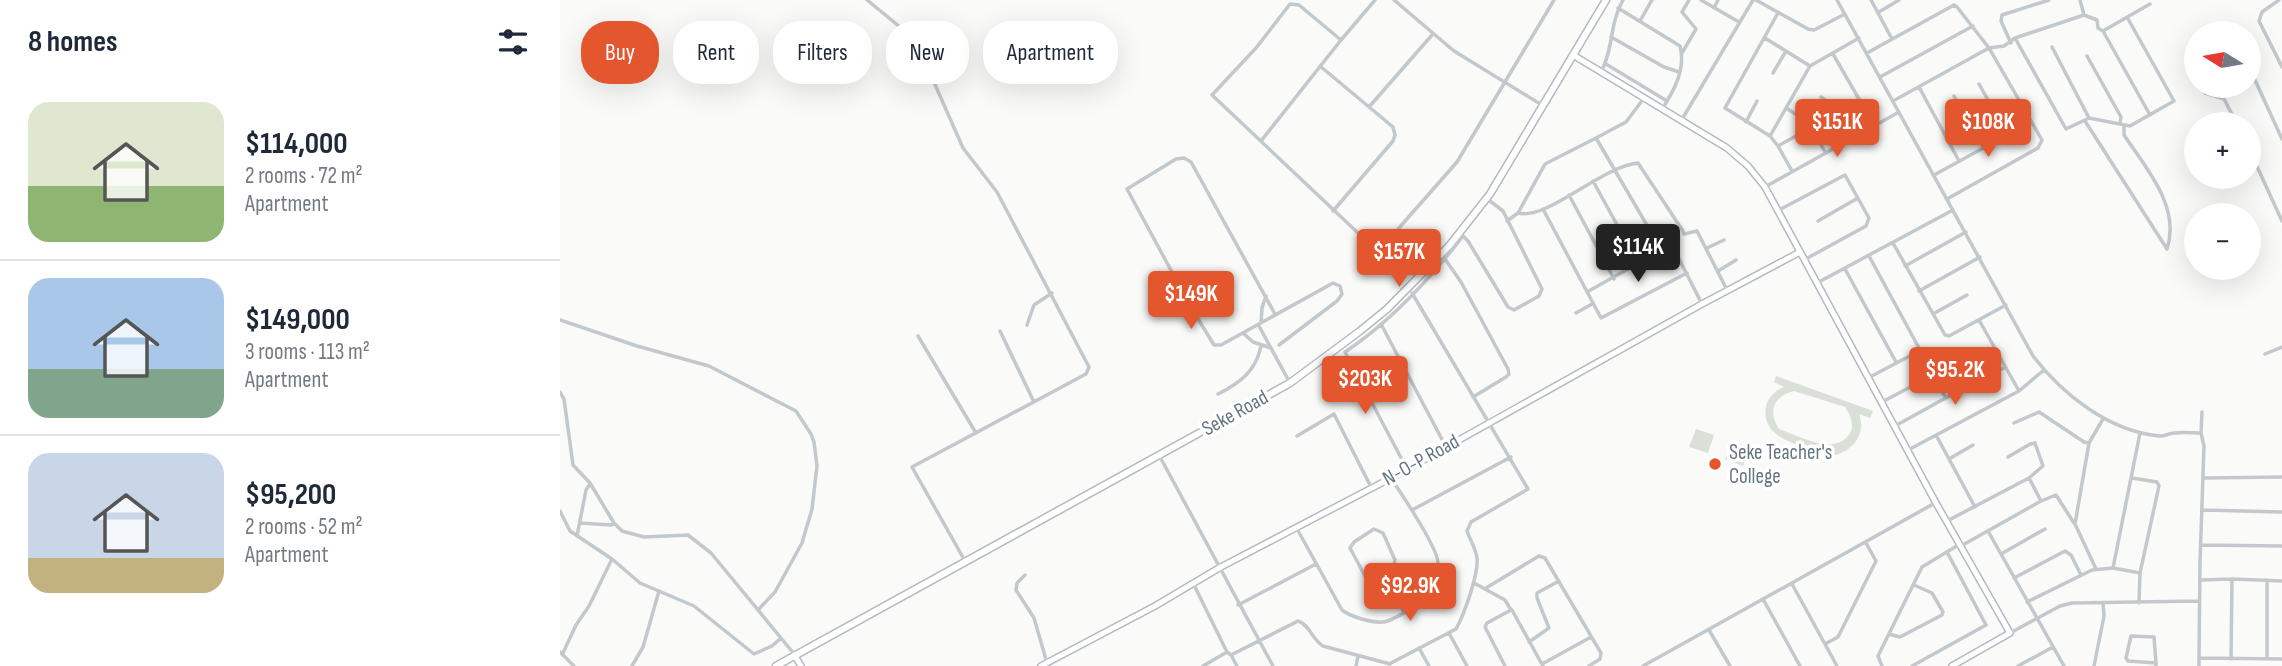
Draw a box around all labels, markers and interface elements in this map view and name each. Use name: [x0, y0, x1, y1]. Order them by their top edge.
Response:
chip: Buy: [581, 21, 659, 84]
chip: Rent: [673, 21, 759, 84]
chip: Filters: [773, 21, 872, 84]
chip: New: [886, 21, 969, 84]
chip: Apartment: [983, 21, 1118, 84]
north arrow: [2184, 21, 2261, 98]
map controls: [2184, 21, 2261, 280]
icon: filters: [494, 23, 532, 61]
text: 8 homes: [28, 24, 117, 60]
pin: $151K: [1788, 100, 1886, 159]
pin: $108K: [1939, 100, 2037, 159]
text: $151K: [1811, 108, 1863, 136]
text: $108K: [1961, 108, 2015, 136]
button: +: [2184, 112, 2261, 189]
text: $114,000: [245, 126, 348, 162]
icon: home: [84, 130, 168, 214]
text: 2 rooms · 72 m²: [245, 162, 363, 190]
text: Apartment: [245, 190, 329, 218]
button: −: [2184, 203, 2261, 280]
pin: $114K: [1589, 224, 1687, 284]
pin: $157K: [1350, 230, 1448, 289]
text: $114K: [1612, 233, 1664, 261]
text: $157K: [1373, 238, 1425, 266]
pin: $149K: [1142, 272, 1240, 331]
text: $149K: [1164, 280, 1218, 308]
text: $149,000: [245, 302, 350, 338]
icon: home: [84, 306, 168, 390]
text: 3 rooms · 113 m²: [245, 338, 370, 366]
pin: $95.2K: [1898, 348, 2012, 407]
pin: $203K: [1316, 356, 1414, 416]
text: $95.2K: [1925, 356, 1985, 384]
text: $203K: [1338, 365, 1392, 393]
text: Apartment: [245, 366, 329, 394]
street label: Seke Road: [1198, 385, 1272, 441]
street label: N-O-P Road: [1378, 429, 1464, 491]
place label: Seke Teacher's College: [1729, 440, 1832, 489]
marker: Seke Teacher's College: [1707, 456, 1723, 472]
text: $95,200: [245, 477, 336, 513]
icon: home: [84, 481, 168, 565]
text: 2 rooms · 52 m²: [245, 513, 363, 541]
text: Apartment: [245, 541, 329, 569]
pin: $92.9K: [1353, 564, 1467, 623]
text: $92.9K: [1380, 572, 1440, 600]

